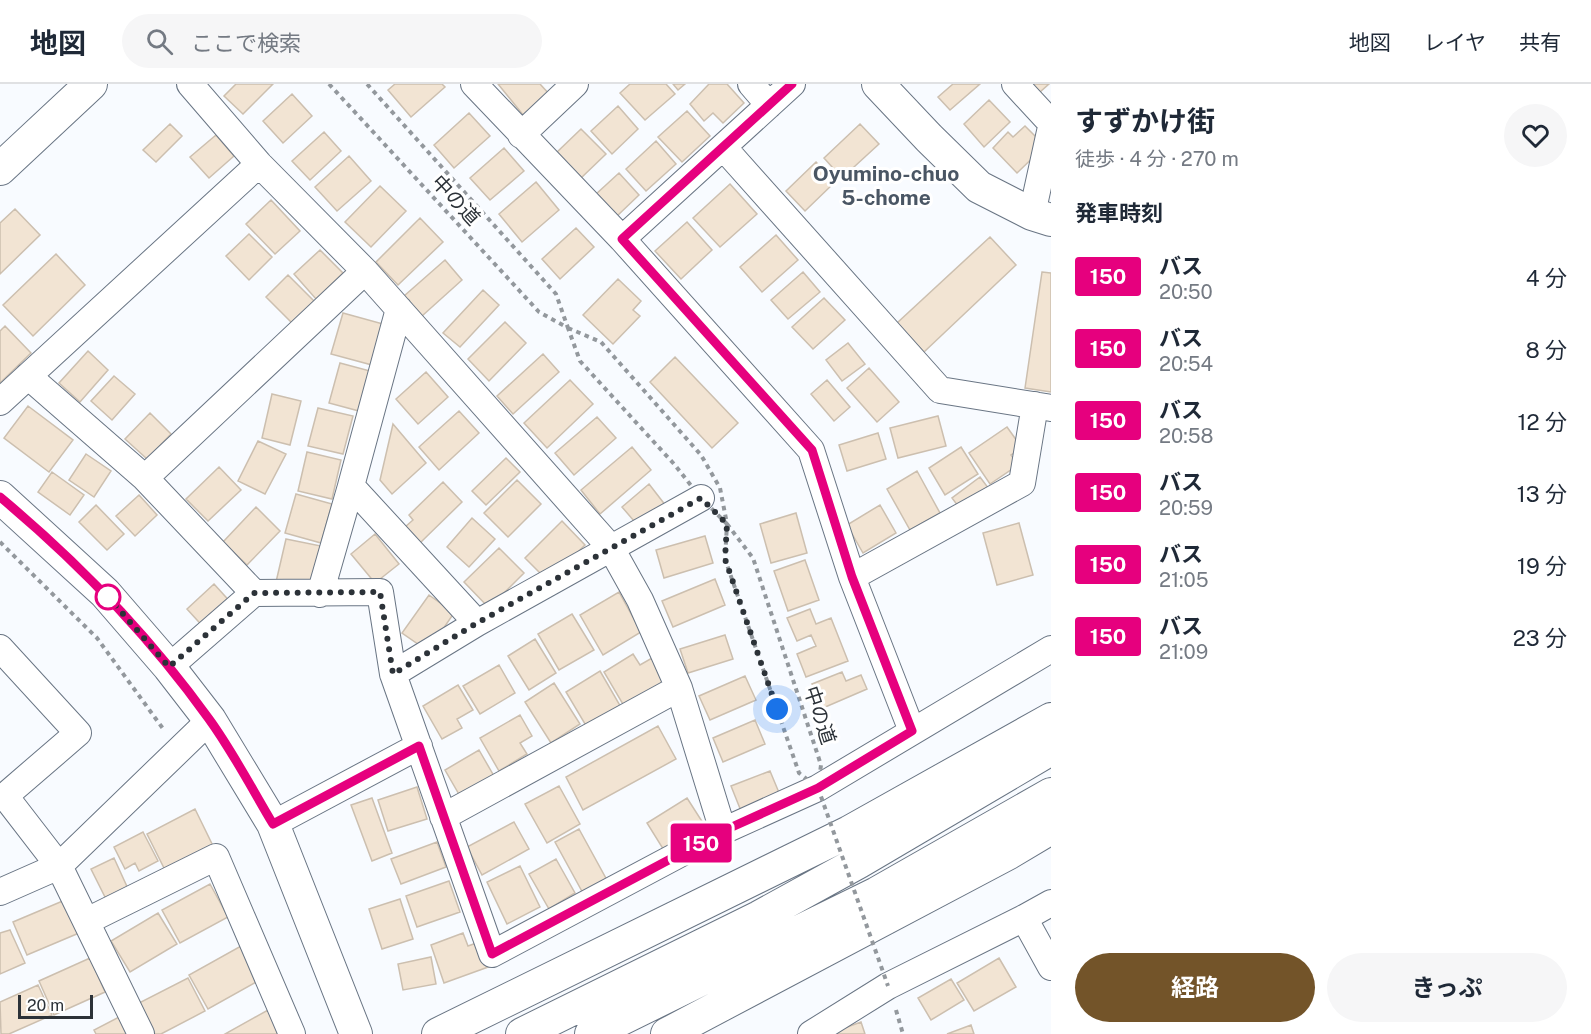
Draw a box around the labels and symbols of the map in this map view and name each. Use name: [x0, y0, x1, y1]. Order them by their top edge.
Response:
district label: Oyumino-chuo 5-chome: [813, 161, 959, 210]
street label: 中の道: [427, 170, 485, 230]
unlabelled marker: [95, 584, 121, 610]
street label: 中の道: [799, 683, 841, 747]
your location: [762, 694, 792, 724]
line badge: 150: [666, 824, 736, 862]
scale bar: [18, 992, 93, 1020]

